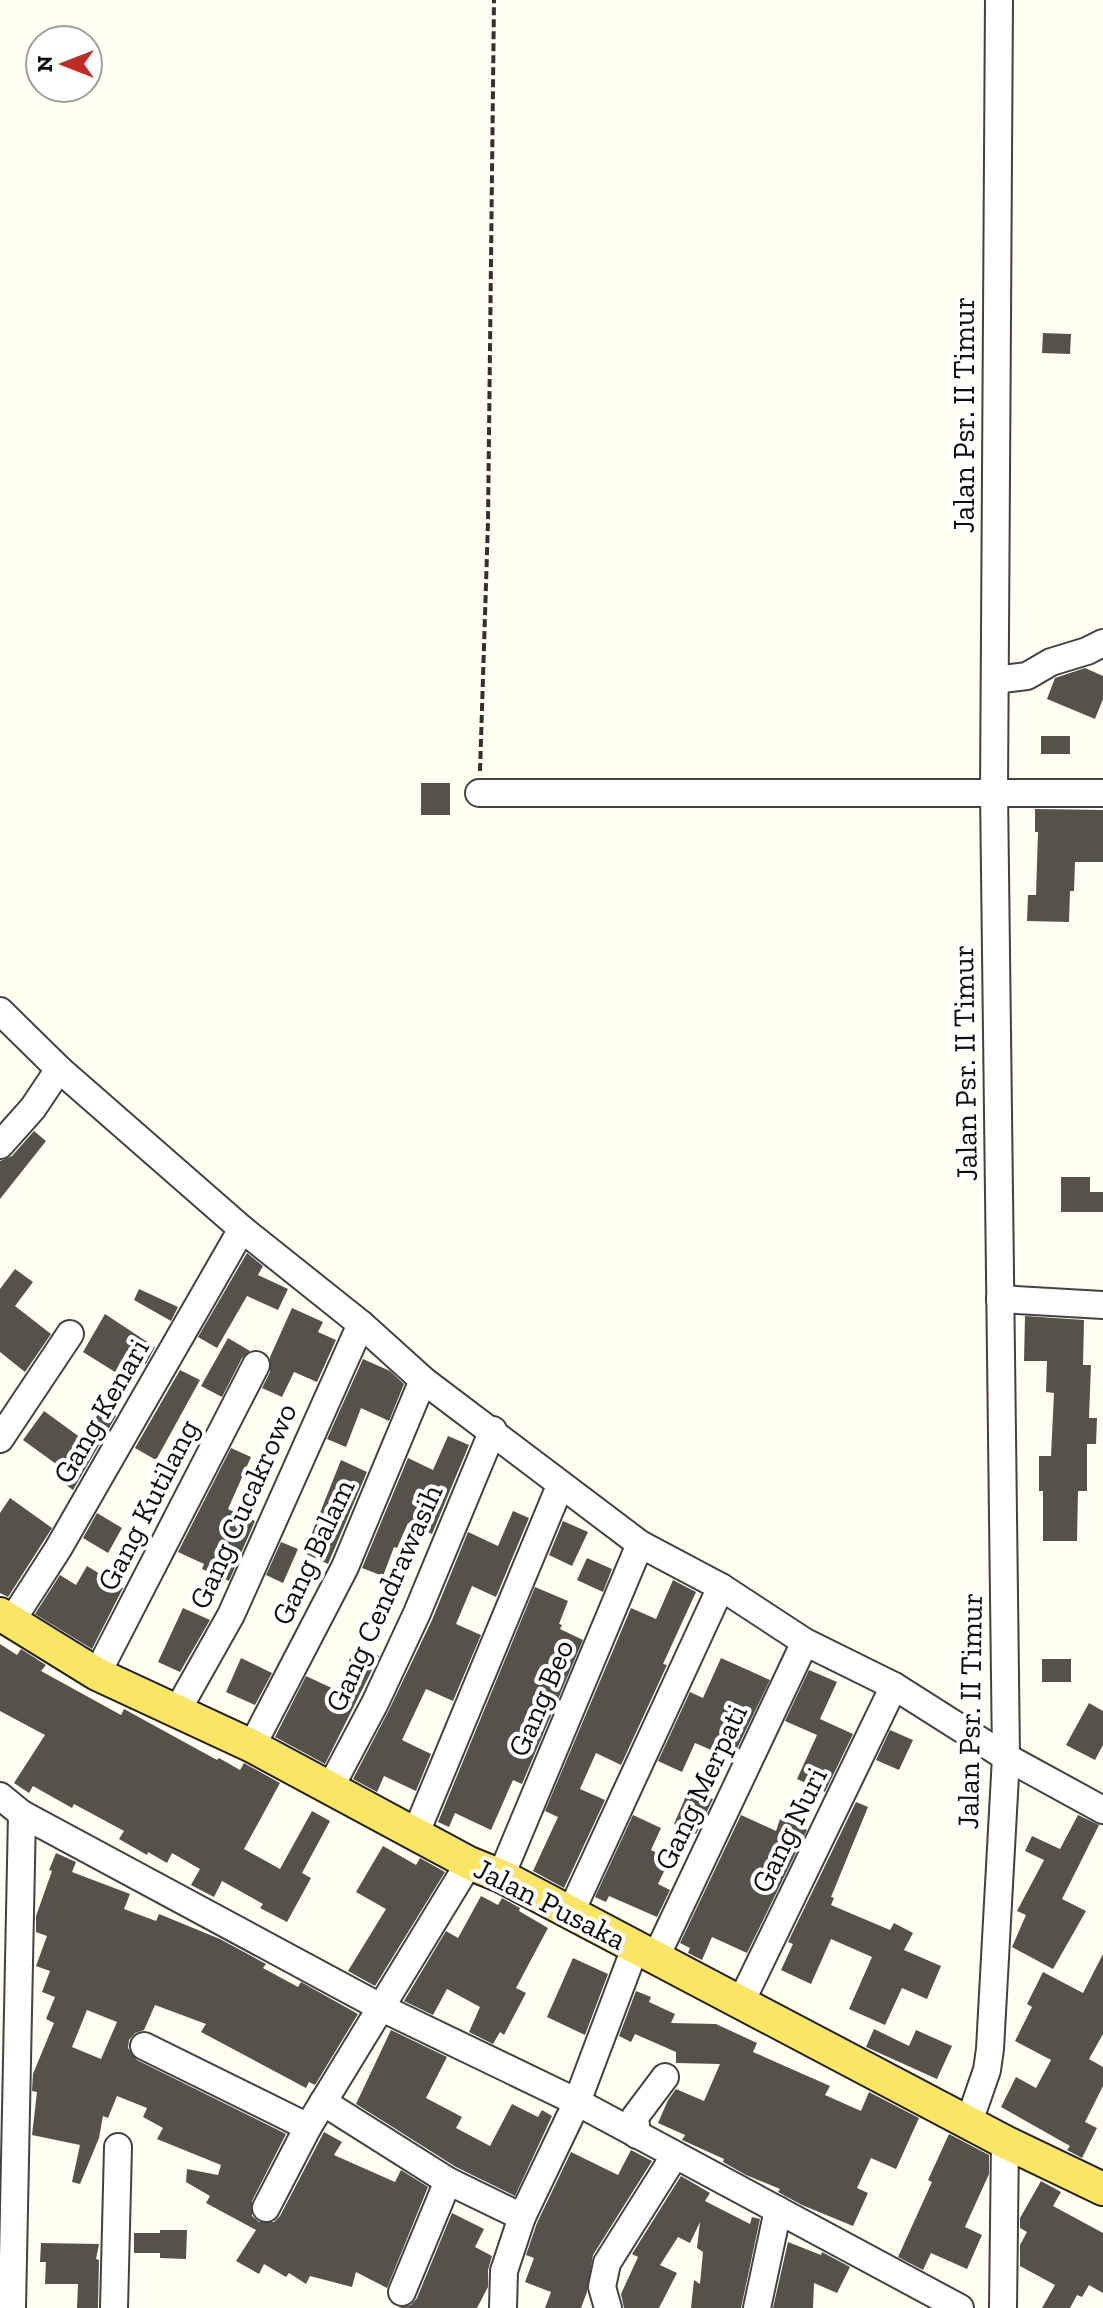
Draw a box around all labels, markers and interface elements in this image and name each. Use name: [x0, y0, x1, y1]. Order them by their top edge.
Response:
north arrow: [24, 24, 104, 104]
text: N: [31, 55, 58, 72]
street label: Jalan Psr. II Timur: [946, 297, 982, 533]
street label: Jalan Psr. II Timur: [945, 944, 985, 1182]
street label: Gang Kenari: [45, 1332, 157, 1490]
street label: Gang Cucakrowo: [181, 1397, 305, 1615]
street label: Gang Kutilang: [89, 1413, 207, 1597]
street label: Gang Balam: [264, 1473, 362, 1631]
street label: Gang Cendrawasih: [318, 1479, 450, 1717]
street label: Jalan Psr. II Timur: [950, 1592, 990, 1830]
street label: Gang Beo: [500, 1634, 582, 1762]
street label: Gang Merpati: [647, 1698, 755, 1876]
street label: Gang Nuri: [743, 1761, 835, 1899]
street label: Jalan Pusaka: [468, 1850, 632, 1958]

